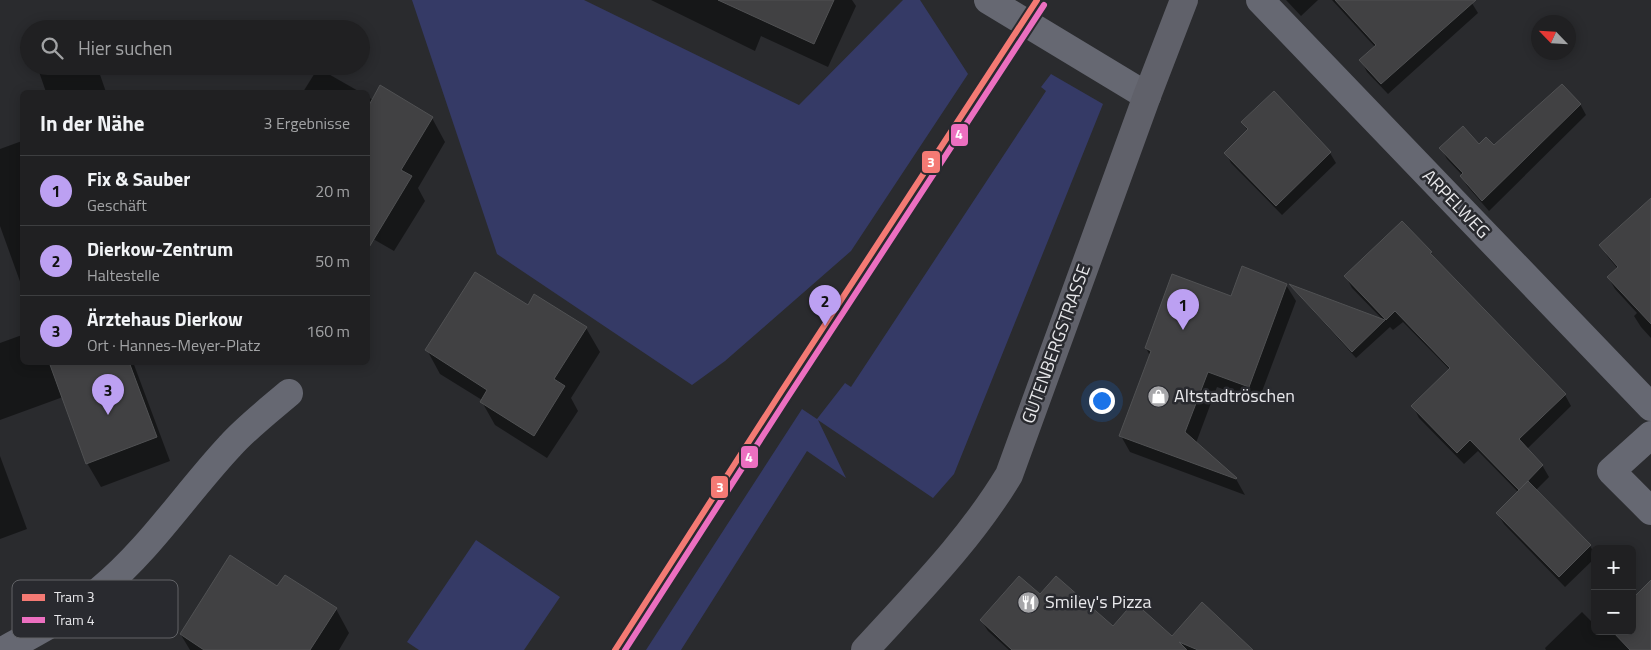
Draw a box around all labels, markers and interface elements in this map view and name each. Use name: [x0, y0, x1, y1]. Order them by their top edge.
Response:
north arrow: [1531, 15, 1576, 60]
search box: [20, 20, 370, 75]
text: Hier suchen: [78, 33, 173, 62]
icon: search: [38, 34, 66, 62]
text: In der Nähe: [40, 107, 145, 139]
text: 3 Ergebnisse: [263, 111, 350, 135]
line badge: 4: [950, 123, 969, 147]
text: 4: [955, 123, 963, 144]
line badge: 3: [921, 150, 941, 174]
text: 3: [927, 151, 935, 172]
street label: ARPELWEG: [1416, 163, 1496, 244]
text: Fix & Sauber: [87, 164, 190, 193]
text: 1: [52, 179, 60, 203]
text: 20 m: [315, 179, 350, 203]
text: Geschäft: [87, 193, 147, 217]
text: Dierkow-Zentrum: [87, 234, 233, 263]
text: 2: [52, 249, 60, 273]
text: 50 m: [315, 249, 350, 273]
street label: GUTENBERGSTRASSE: [1014, 260, 1097, 427]
text: Haltestelle: [87, 263, 160, 287]
pin: 2: [809, 285, 841, 326]
pin: 1: [1167, 289, 1199, 330]
text: Ärztehaus Dierkow: [87, 304, 243, 333]
text: 3: [52, 319, 60, 343]
text: 160 m: [306, 319, 350, 343]
text: Ort · Hannes-Meyer-Platz: [87, 333, 260, 357]
pin: 3: [92, 374, 124, 415]
place label: Altstadtröschen: [1174, 382, 1295, 409]
shop icon: Altstadtröschen: [1146, 384, 1170, 408]
your location: [1089, 388, 1115, 414]
line badge: 4: [740, 445, 759, 469]
text: 4: [745, 446, 753, 467]
line badge: 3: [710, 475, 729, 499]
text: 3: [716, 476, 724, 497]
map controls: [1591, 545, 1636, 635]
button: +: [1591, 545, 1636, 590]
legend: [12, 580, 178, 638]
text: Tram 3: [54, 586, 95, 607]
place label: Smiley's Pizza: [1045, 588, 1152, 615]
restaurant icon: Smiley's Pizza: [1017, 590, 1041, 614]
button: −: [1591, 590, 1636, 635]
text: Tram 4: [54, 609, 95, 630]

